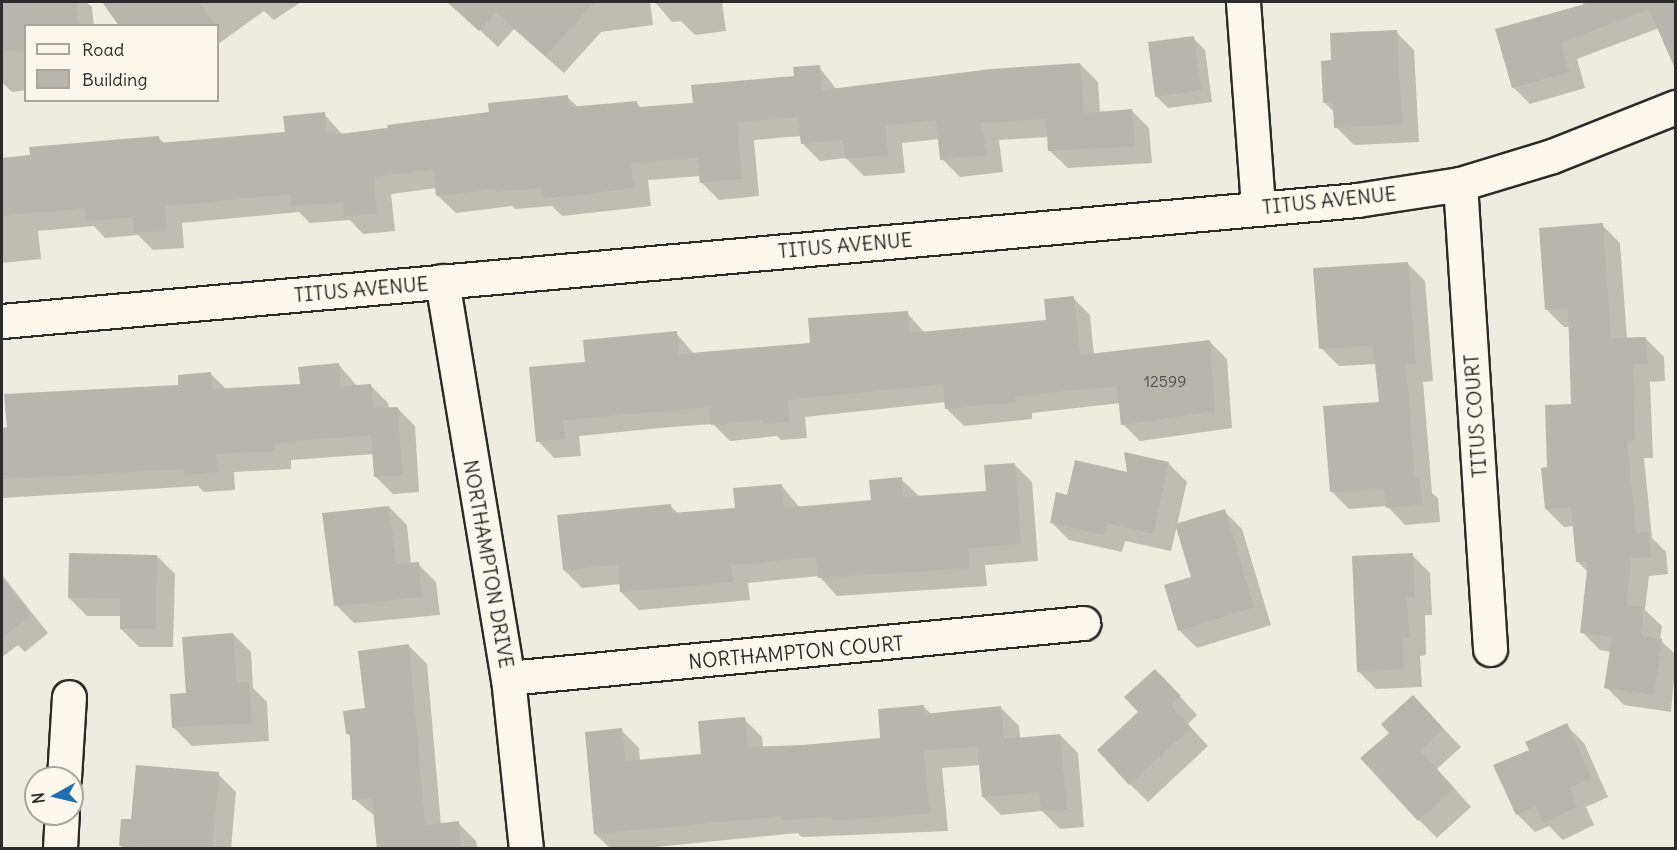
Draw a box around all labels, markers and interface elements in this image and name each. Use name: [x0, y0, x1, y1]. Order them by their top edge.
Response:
legend: [24, 24, 219, 102]
text: Road: [82, 38, 124, 61]
text: Building: [82, 68, 147, 91]
street label: TITUS AVENUE: [1261, 181, 1397, 219]
street label: TITUS AVENUE: [777, 227, 913, 263]
street label: TITUS AVENUE: [293, 271, 429, 307]
street label: TITUS COURT: [1459, 353, 1491, 479]
house number: 12599: [1144, 371, 1186, 391]
street label: NORTHAMPTON DRIVE: [459, 458, 519, 670]
street label: NORTHAMPTON COURT: [687, 631, 905, 673]
north arrow: [24, 766, 84, 826]
text: N: [27, 791, 49, 805]

